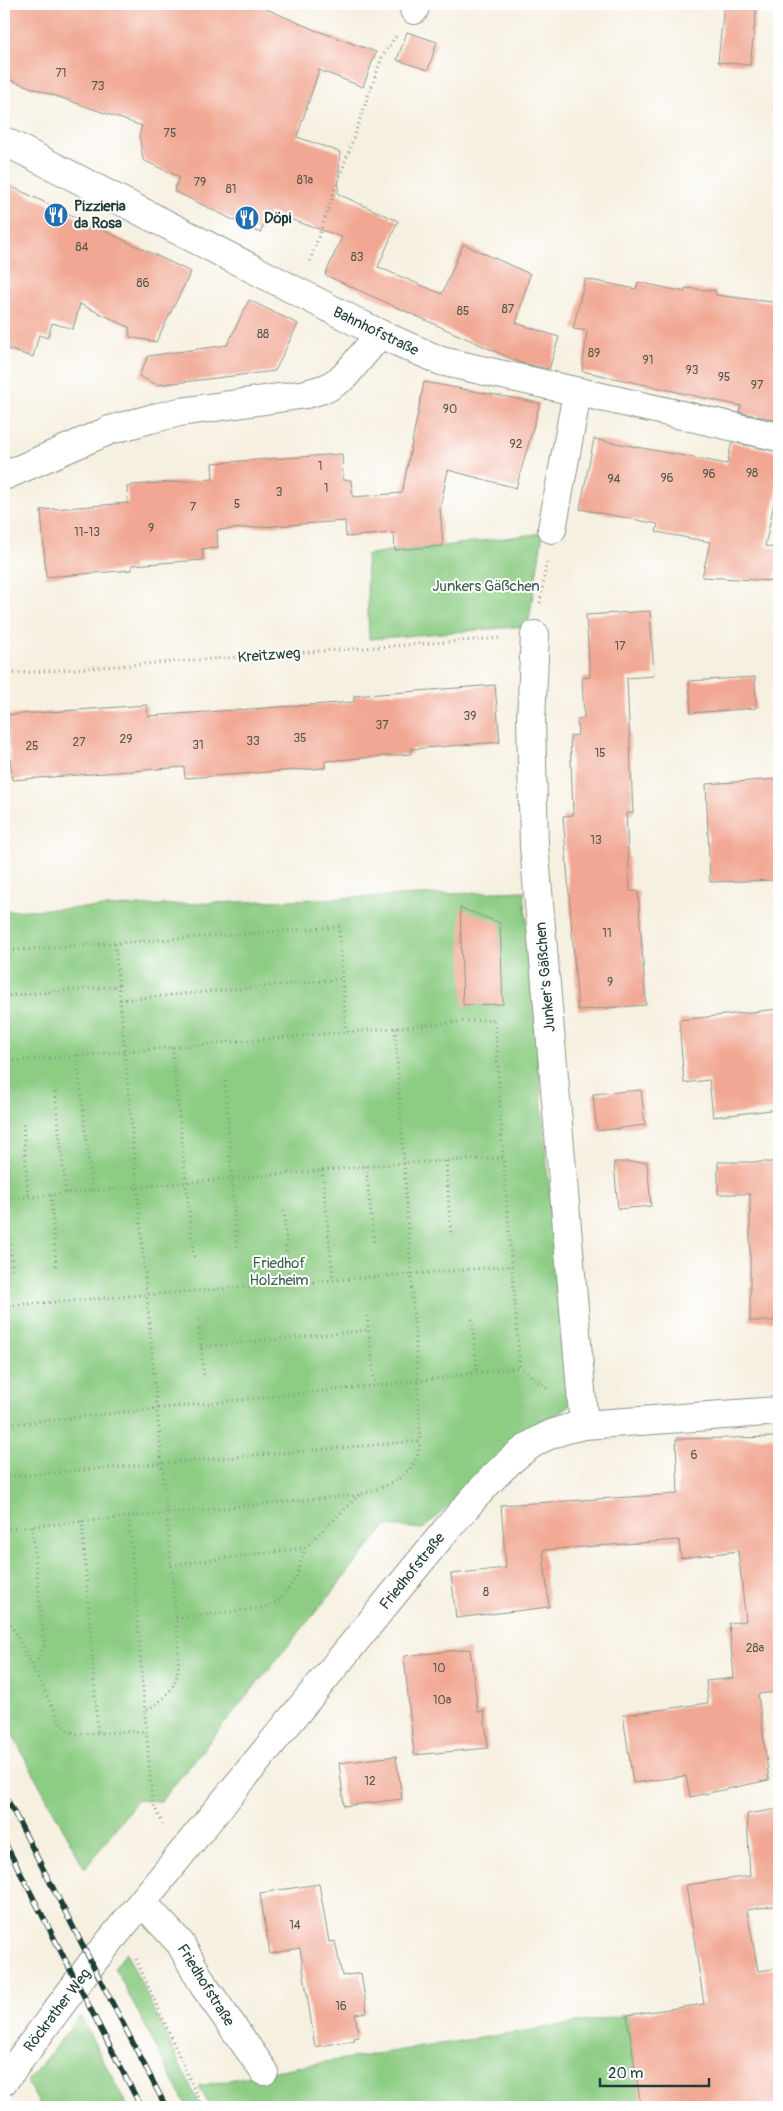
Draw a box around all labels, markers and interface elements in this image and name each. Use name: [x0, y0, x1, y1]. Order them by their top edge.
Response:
house number: 71: [55, 66, 67, 81]
house number: 73: [91, 79, 105, 94]
house number: 75: [164, 126, 176, 141]
house number: 81a: [297, 173, 314, 188]
house number: 79: [194, 175, 206, 190]
house number: 81: [226, 182, 236, 197]
place label: Pizzieria da Rosa: [74, 197, 126, 233]
restaurant icon: Pizzieria da Rosa: [43, 202, 69, 228]
restaurant icon: Döpi: [234, 205, 260, 231]
place label: Döpi: [264, 209, 292, 228]
house number: 84: [75, 240, 89, 255]
house number: 83: [351, 250, 364, 265]
house number: 86: [136, 276, 150, 291]
house number: 87: [502, 302, 515, 317]
street label: Bahnhofstraße: [330, 303, 422, 361]
house number: 85: [457, 304, 469, 319]
house number: 88: [257, 327, 269, 342]
house number: 89: [588, 346, 600, 361]
house number: 91: [643, 353, 653, 368]
house number: 93: [686, 363, 699, 378]
house number: 95: [718, 370, 730, 385]
house number: 97: [751, 378, 764, 393]
house number: 90: [443, 402, 457, 417]
house number: 92: [510, 437, 523, 452]
house number: 1: [318, 459, 322, 474]
house number: 98: [746, 466, 758, 481]
house number: 96: [702, 467, 716, 482]
house number: 96: [660, 471, 674, 486]
house number: 94: [607, 472, 621, 487]
house number: 1: [324, 481, 328, 496]
house number: 3: [276, 485, 283, 500]
house number: 5: [234, 497, 240, 512]
house number: 7: [190, 500, 197, 515]
house number: 9: [148, 521, 154, 536]
house number: 11-13: [74, 525, 100, 540]
park label: Junkers Gäßchen: [432, 577, 540, 596]
house number: 17: [614, 639, 626, 654]
street label: Kreitzweg: [237, 644, 301, 667]
house number: 39: [464, 709, 476, 724]
house number: 37: [375, 718, 389, 733]
house number: 35: [293, 731, 307, 746]
house number: 29: [120, 732, 132, 747]
house number: 33: [246, 734, 260, 749]
house number: 27: [72, 735, 86, 750]
house number: 31: [192, 738, 204, 753]
house number: 25: [25, 739, 39, 754]
house number: 15: [594, 746, 606, 761]
house number: 13: [590, 833, 602, 848]
street label: Junker's Gäßchen: [531, 921, 560, 1033]
house number: 11: [602, 926, 612, 941]
house number: 9: [607, 975, 613, 990]
park label: Friedhof Holzheim: [250, 1254, 309, 1290]
house number: 6: [691, 1448, 698, 1463]
street label: Friedhofstraße: [376, 1528, 450, 1614]
house number: 8: [483, 1585, 489, 1600]
house number: 28a: [746, 1641, 765, 1656]
house number: 10: [433, 1661, 445, 1676]
house number: 10a: [433, 1693, 452, 1708]
house number: 12: [364, 1774, 376, 1789]
house number: 14: [289, 1918, 301, 1933]
street label: Friedhofstraße: [173, 1941, 239, 2031]
street label: Röckrather Weg: [20, 1965, 95, 2056]
house number: 16: [335, 1999, 347, 2014]
scale bar: [600, 2056, 709, 2088]
text: 20 m: [608, 2064, 643, 2083]

